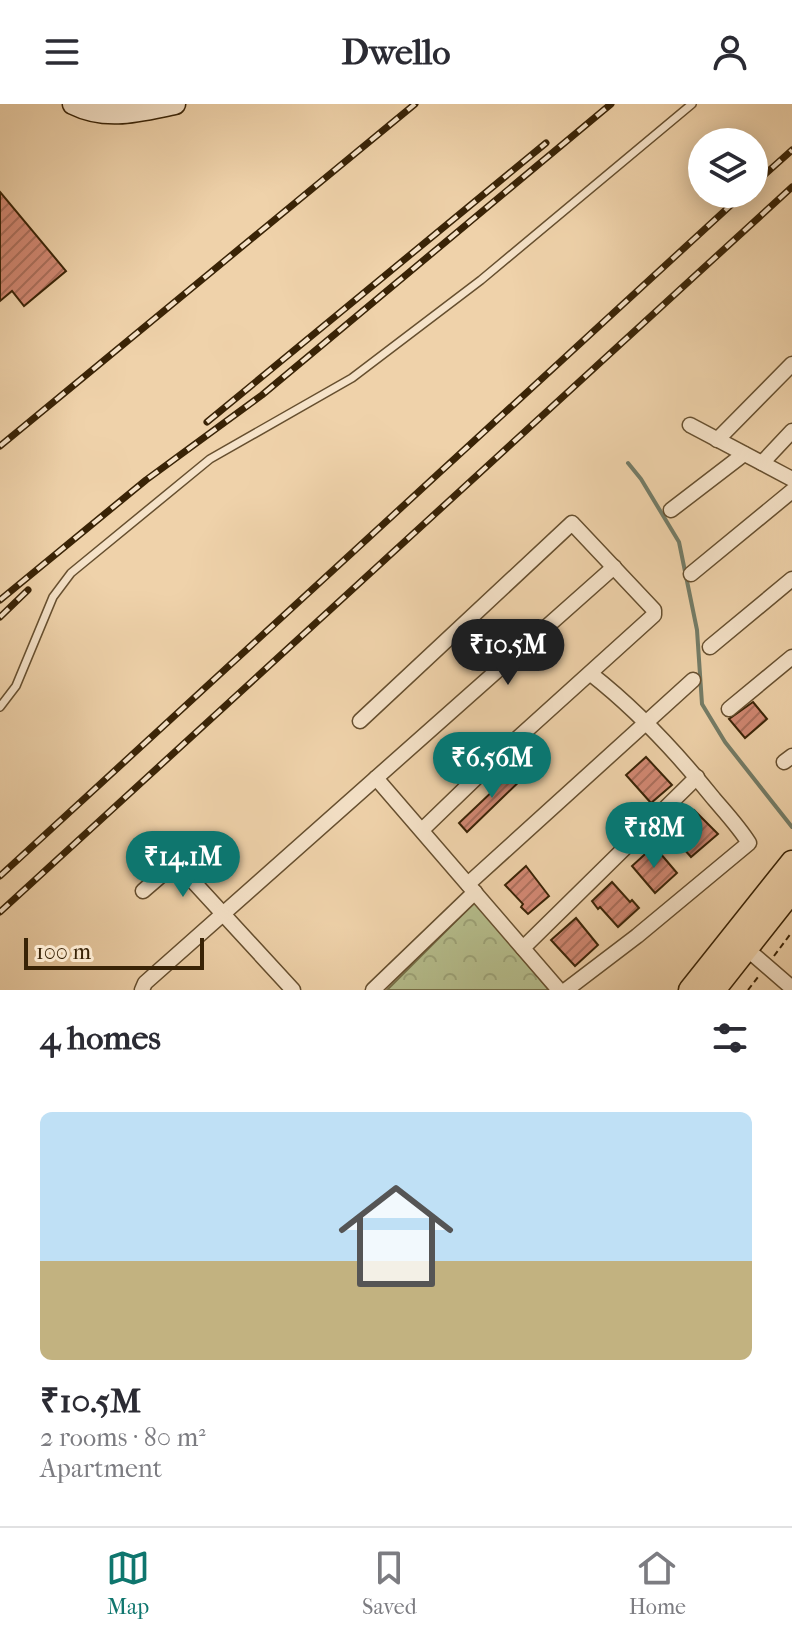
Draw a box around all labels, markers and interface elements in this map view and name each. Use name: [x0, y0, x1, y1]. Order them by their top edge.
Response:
icon: menu: [40, 30, 84, 74]
icon: person: [708, 30, 752, 74]
text: Dwello: [341, 31, 451, 73]
map controls: [688, 128, 768, 208]
button: layers: [688, 128, 768, 208]
pin: ₹10.5M: [443, 619, 573, 687]
text: ₹10.5M: [469, 629, 547, 660]
pin: ₹6.56M: [427, 732, 557, 800]
text: ₹6.56M: [451, 742, 533, 773]
pin: ₹18M: [607, 802, 701, 870]
text: ₹18M: [623, 812, 685, 843]
pin: ₹14.1M: [118, 831, 248, 899]
text: ₹14.1M: [144, 841, 222, 872]
scale bar: [24, 934, 204, 970]
text: 100 m: [36, 939, 91, 965]
icon: filters: [708, 1016, 752, 1060]
text: 4 homes: [40, 1018, 161, 1058]
icon: home: [324, 1164, 468, 1308]
text: ₹10.5M: [40, 1381, 141, 1421]
text: 2 rooms · 80 m²: [40, 1422, 206, 1453]
text: Apartment: [40, 1453, 162, 1484]
tab: Map: [106, 1546, 150, 1620]
tab: Saved: [362, 1546, 417, 1620]
tab: Home: [629, 1546, 686, 1620]

